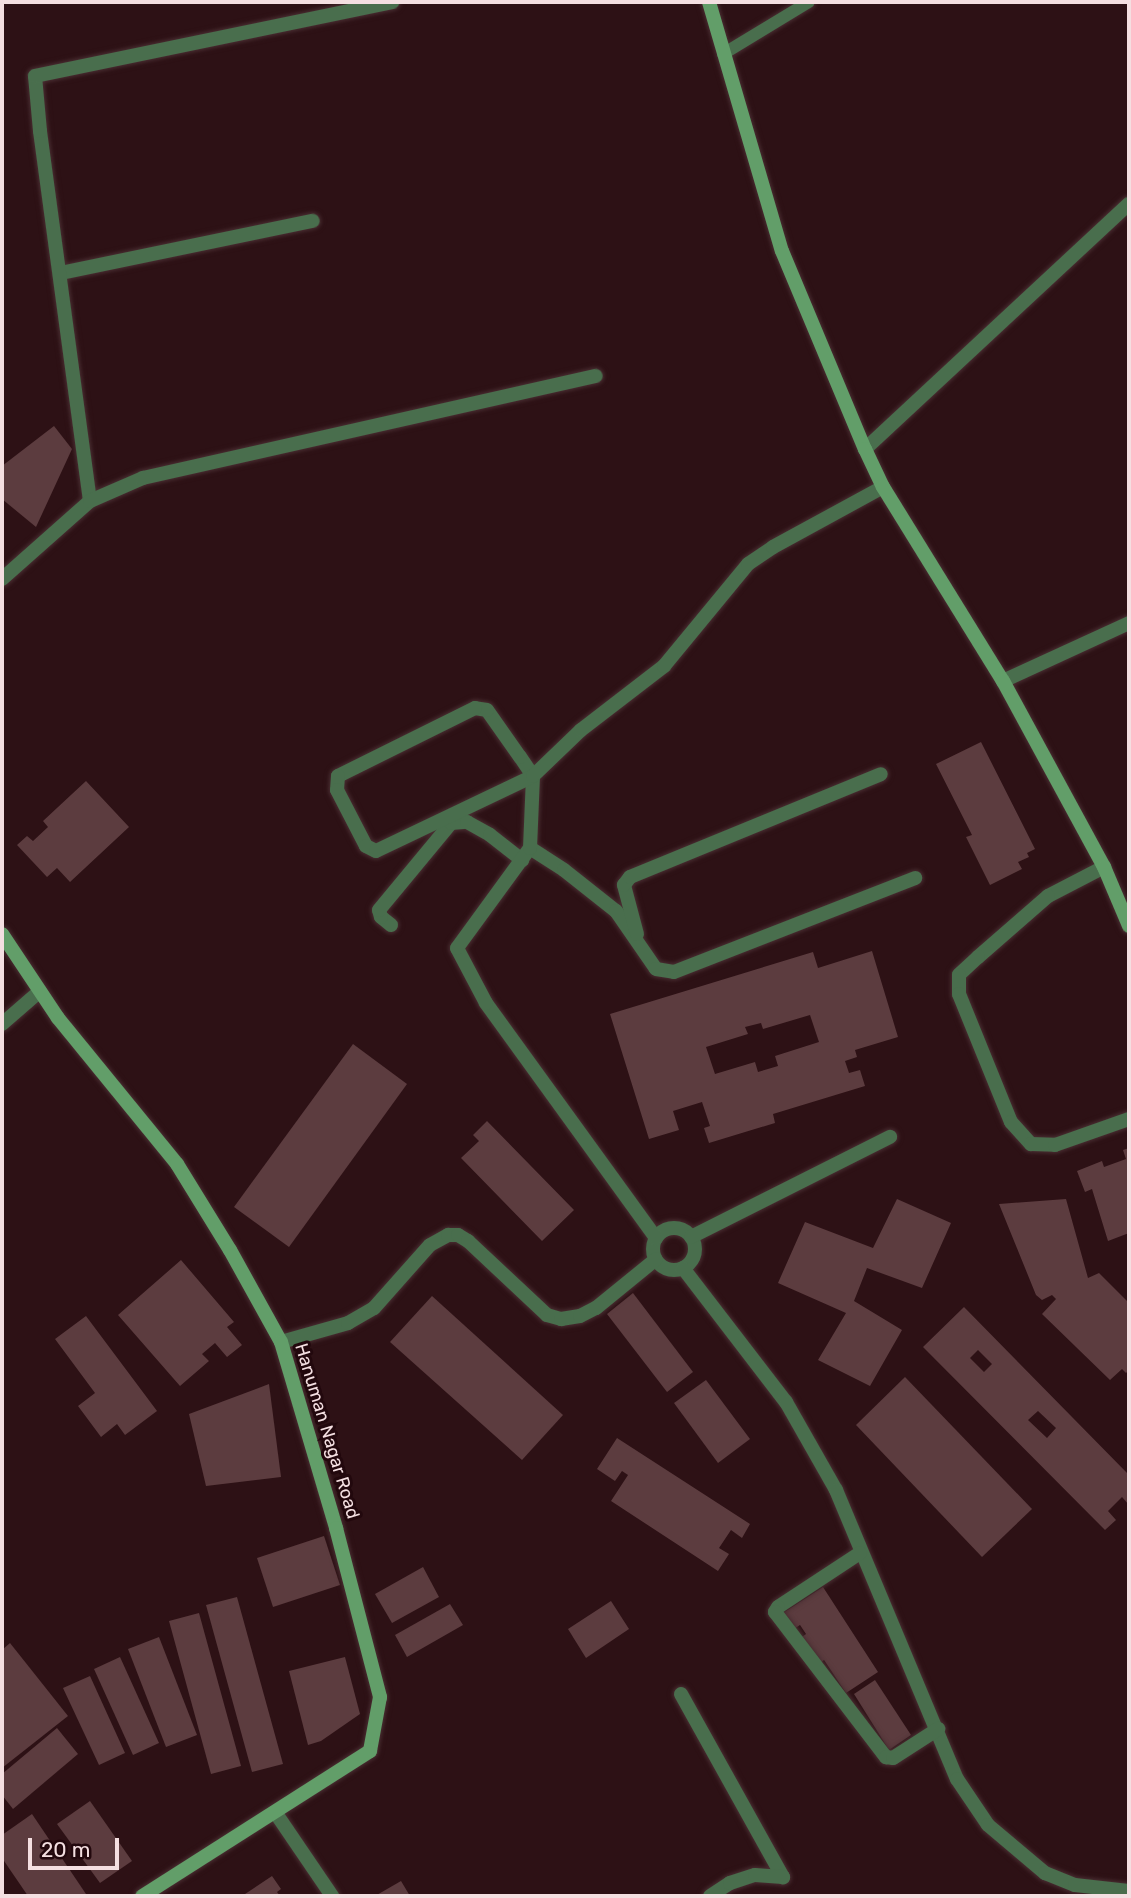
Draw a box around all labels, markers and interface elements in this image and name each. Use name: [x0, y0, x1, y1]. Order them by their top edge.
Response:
street label: Hanuman Nagar Road: [290, 1340, 364, 1522]
scale bar: [32, 1825, 122, 1869]
text: 20 m: [41, 1837, 90, 1862]

